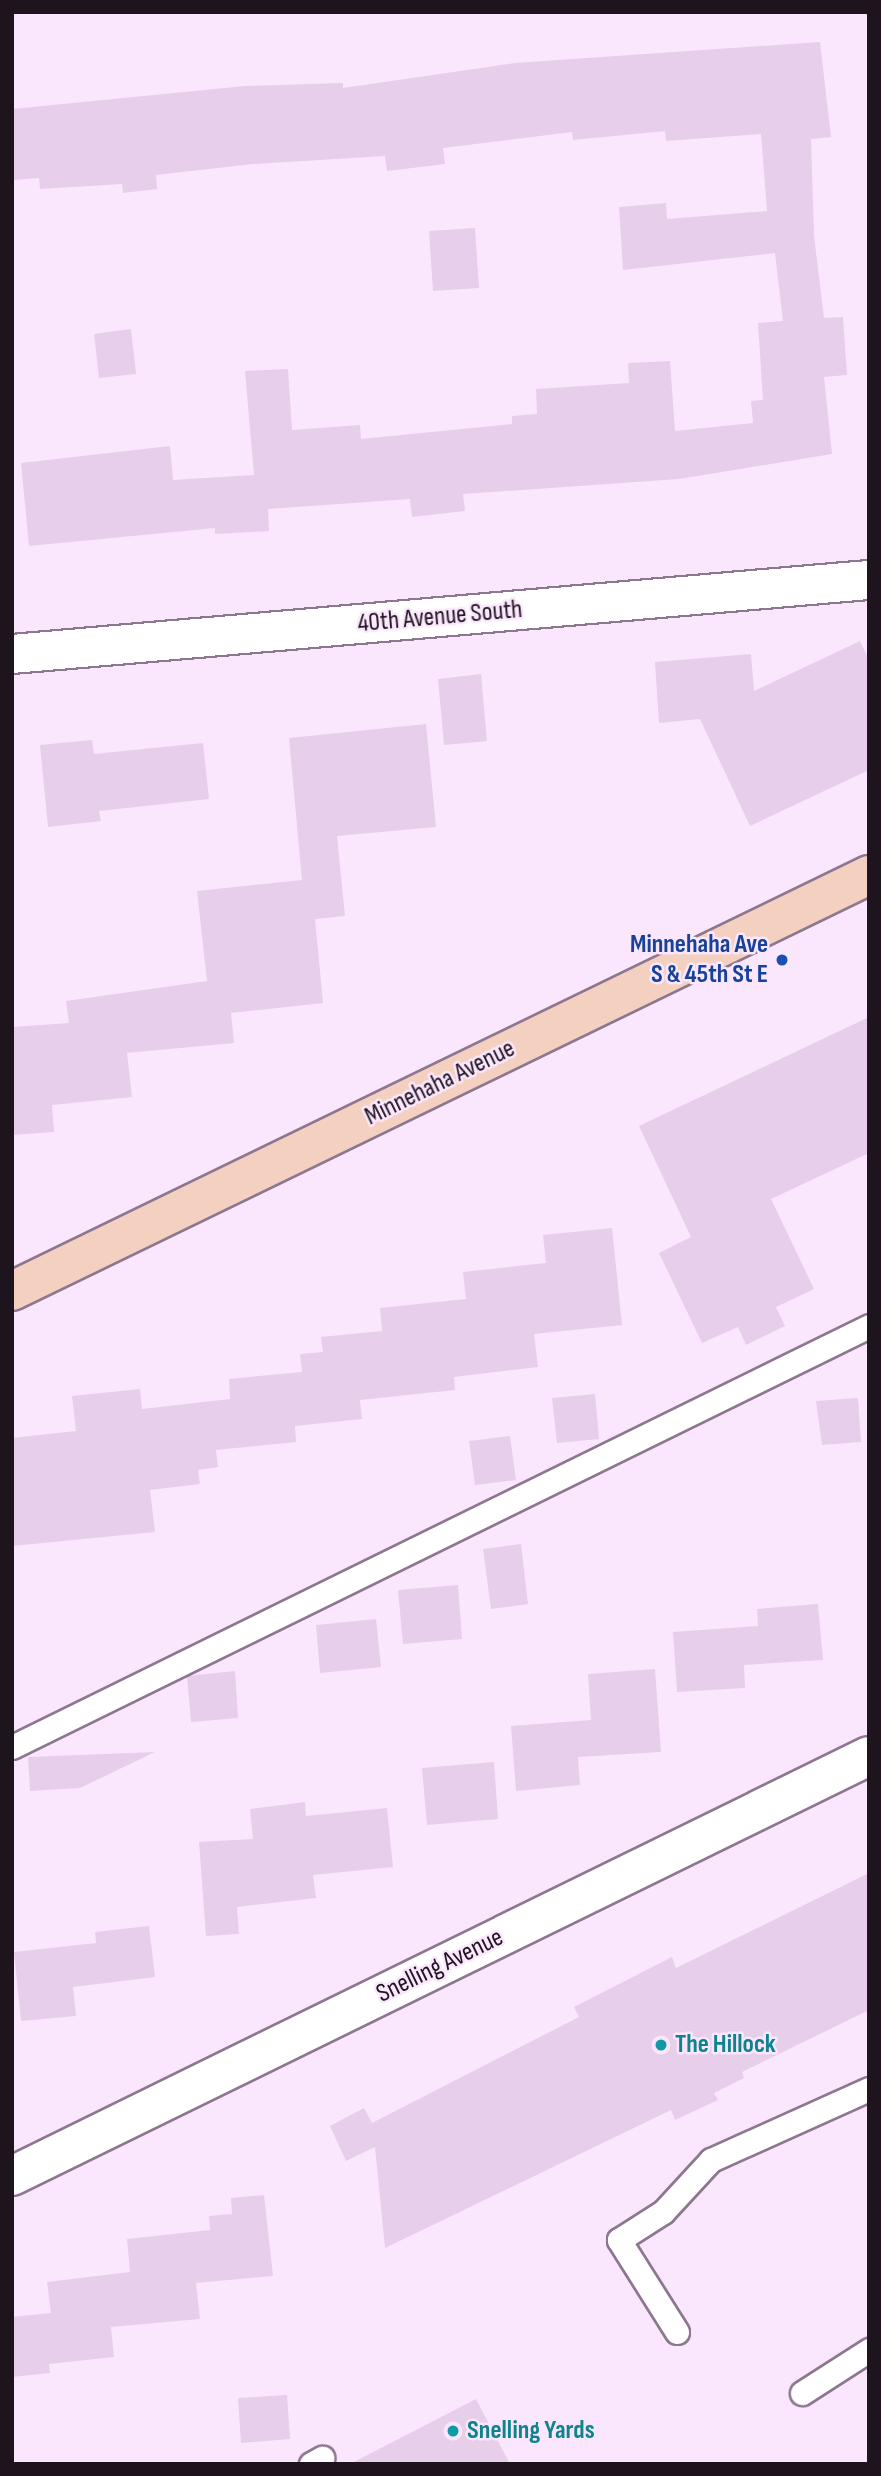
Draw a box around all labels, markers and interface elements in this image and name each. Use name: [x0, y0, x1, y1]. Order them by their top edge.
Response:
street label: 40th Avenue South: [356, 594, 524, 640]
place label: Minnehaha Ave S & 45th St E: [630, 929, 768, 990]
marker: Minnehaha Ave S & 45th St E: [774, 952, 790, 968]
street label: Minnehaha Avenue: [360, 1033, 520, 1133]
street label: Snelling Avenue: [372, 1922, 508, 2010]
place label: The Hillock: [675, 2029, 776, 2061]
marker: The Hillock: [653, 2037, 669, 2053]
place label: Snelling Yards: [467, 2415, 595, 2447]
marker: Snelling Yards: [445, 2423, 461, 2439]

